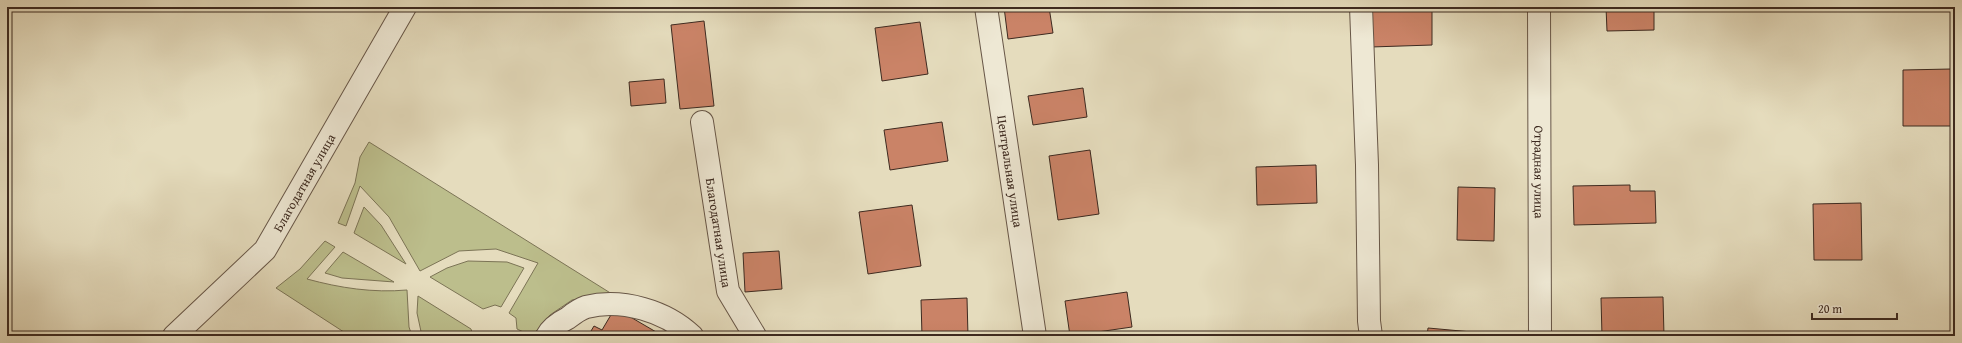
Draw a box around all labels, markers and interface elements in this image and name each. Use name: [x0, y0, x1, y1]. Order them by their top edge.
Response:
street label: Центральная улица: [992, 114, 1028, 229]
street label: Отрадная улица: [1529, 126, 1549, 219]
street label: Благодатная улица: [268, 129, 341, 236]
street label: Благодатная улица: [701, 177, 736, 290]
scale bar: [1812, 295, 1897, 321]
text: 20 m: [1818, 300, 1842, 317]

